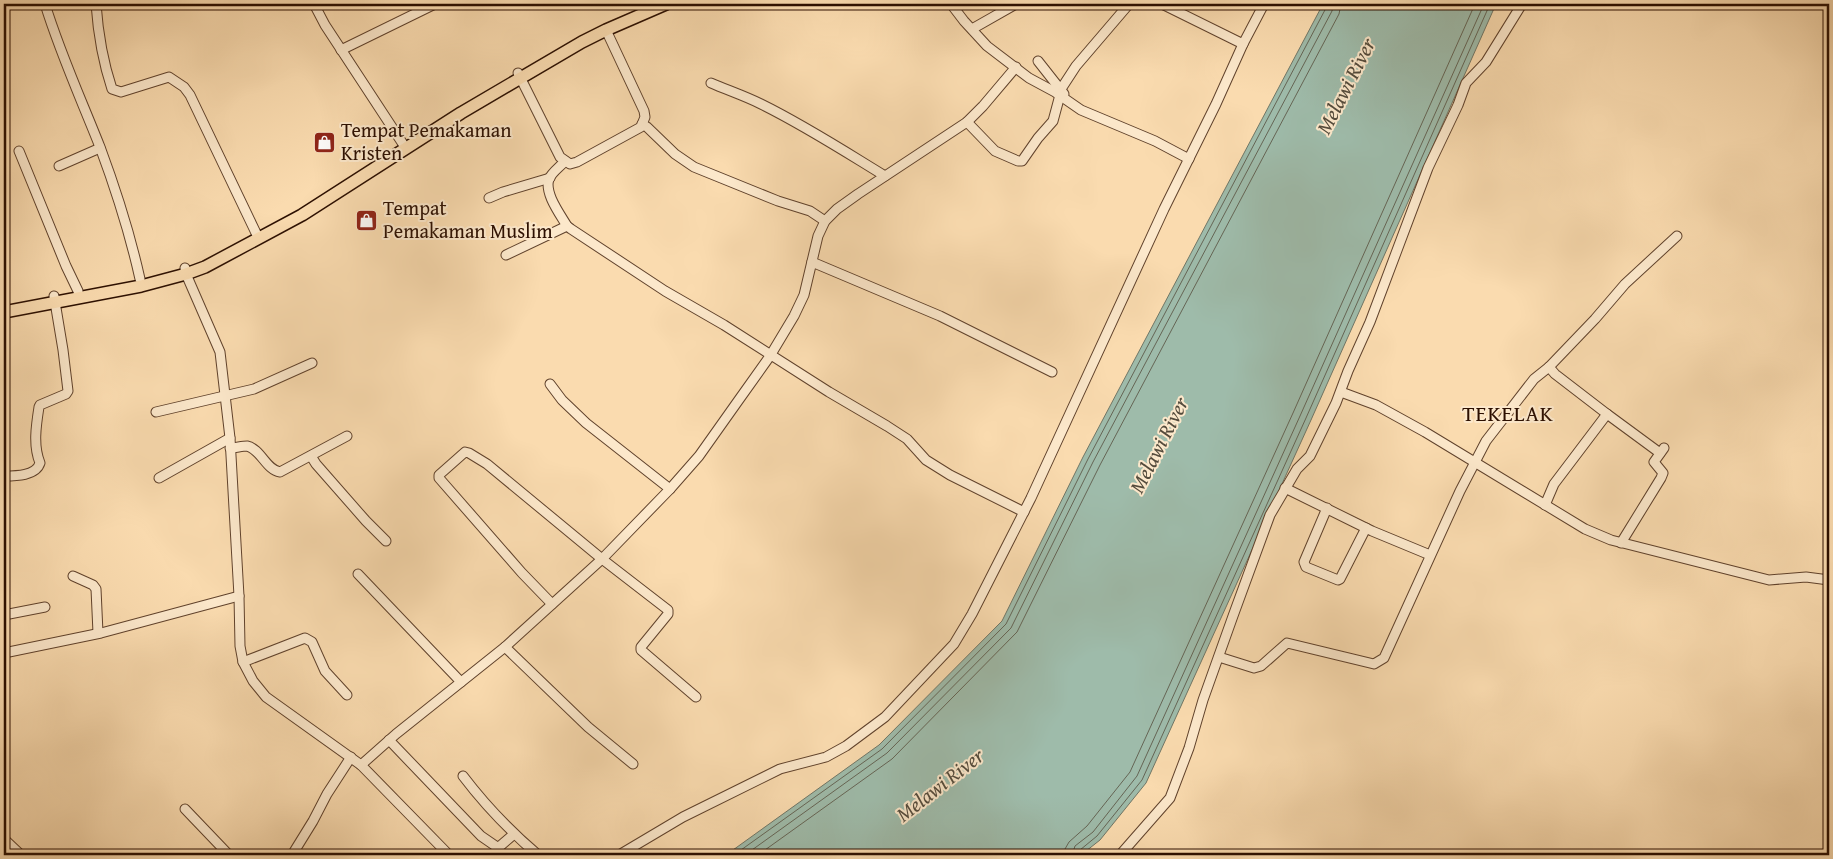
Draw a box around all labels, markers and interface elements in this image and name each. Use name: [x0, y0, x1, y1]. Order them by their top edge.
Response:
water label: Melawi River: [1308, 31, 1384, 139]
place label: Tempat Pemakaman Kristen: [341, 115, 511, 167]
shop icon: Tempat Pemakaman Kristen: [313, 130, 337, 154]
place label: Tempat Pemakaman Muslim: [383, 193, 553, 245]
shop icon: Tempat Pemakaman Muslim: [355, 208, 379, 232]
water label: Melawi River: [1121, 390, 1197, 498]
district label: TEKELAK: [1462, 397, 1554, 429]
water label: Melawi River: [889, 740, 991, 829]

